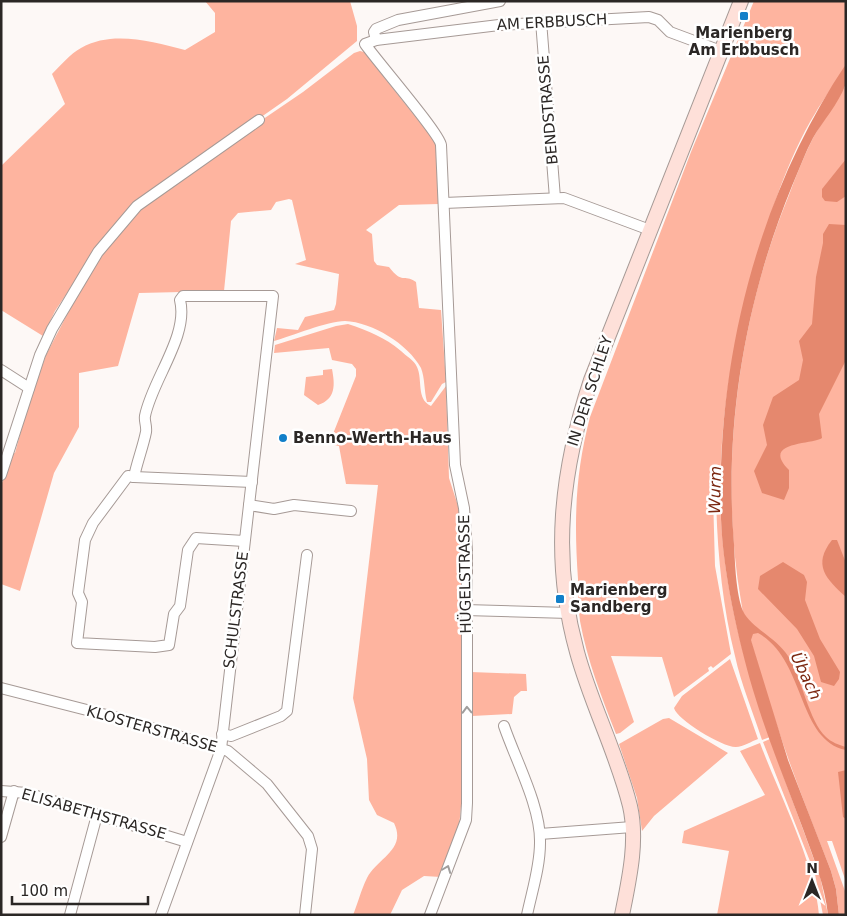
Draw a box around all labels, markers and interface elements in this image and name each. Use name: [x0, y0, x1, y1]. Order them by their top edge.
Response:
street label: AM ERBBUSCH: [496, 10, 608, 34]
marker: Marienberg Am Erbbusch: [738, 10, 750, 22]
place label: Marienberg Am Erbbusch: [689, 24, 799, 59]
street label: BENDSTRASSE: [534, 55, 562, 165]
street label: IN DER SCHLEY: [564, 333, 617, 448]
place label: Benno-Werth-Haus: [293, 429, 452, 447]
marker: Benno-Werth-Haus: [277, 432, 289, 444]
water label: Wurm: [705, 466, 725, 514]
street label: HÜGELSTRASSE: [454, 514, 475, 634]
street label: SCHULSTRASSE: [220, 550, 252, 670]
place label: Marienberg Sandberg: [570, 581, 668, 616]
marker: Marienberg Sandberg: [554, 593, 566, 605]
water label: Übach: [787, 649, 825, 703]
street label: KLOSTERSTRASSE: [84, 702, 220, 756]
one-way arrow: [462, 706, 473, 714]
street label: ELISABETHSTRASSE: [20, 785, 168, 843]
north arrow: [787, 856, 837, 906]
text: N: [806, 860, 818, 876]
one-way arrow: [441, 865, 451, 874]
scale bar: [12, 874, 149, 906]
text: 100 m: [20, 882, 68, 900]

